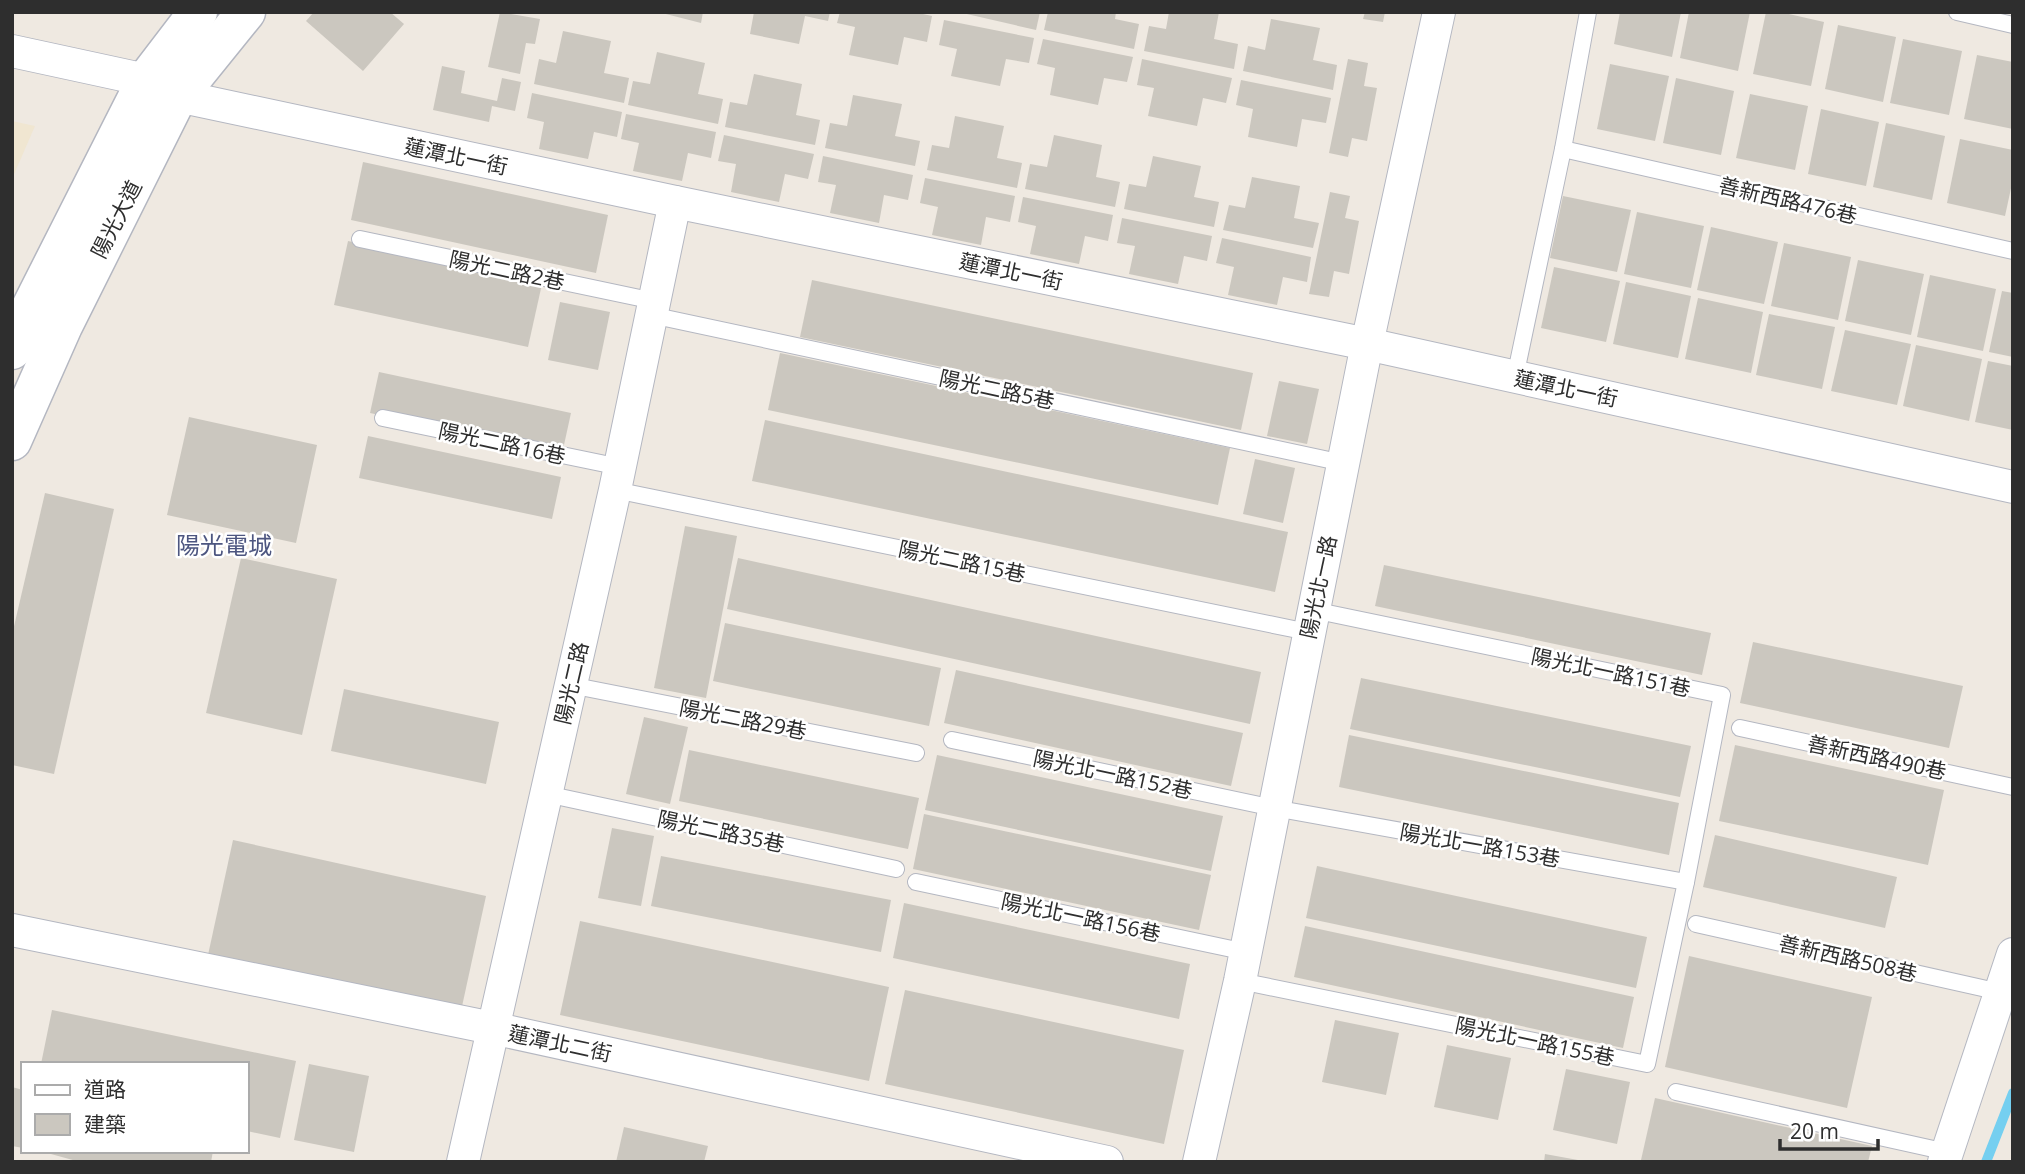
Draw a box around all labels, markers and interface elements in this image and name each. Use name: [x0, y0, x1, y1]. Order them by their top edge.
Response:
street label: 蓮潭北一街: [402, 131, 510, 181]
street label: 善新西路476巷: [1716, 170, 1860, 230]
street label: 陽光大道: [84, 175, 148, 263]
street label: 陽光二路2巷: [447, 244, 567, 296]
street label: 蓮潭北一街: [957, 246, 1065, 296]
street label: 陽光二路5巷: [937, 363, 1057, 415]
street label: 蓮潭北一街: [1512, 363, 1620, 413]
street label: 陽光二路16巷: [436, 416, 568, 470]
district label: 陽光電城: [176, 528, 272, 561]
street label: 陽光北一路: [1293, 533, 1343, 641]
street label: 陽光二路15巷: [896, 534, 1028, 588]
street label: 陽光二路: [548, 639, 594, 727]
street label: 陽光北一路151巷: [1529, 641, 1693, 703]
street label: 陽光二路29巷: [677, 693, 809, 745]
street label: 善新西路490巷: [1805, 729, 1949, 785]
street label: 陽光北一路152巷: [1031, 743, 1195, 805]
street label: 陽光二路35巷: [655, 804, 787, 858]
street label: 陽光北一路153巷: [1398, 817, 1562, 873]
street label: 陽光北一路156巷: [999, 886, 1163, 948]
street label: 善新西路508巷: [1776, 928, 1920, 988]
street label: 陽光北一路155巷: [1453, 1010, 1617, 1072]
street label: 蓮潭北二街: [506, 1018, 614, 1068]
legend: [21, 1062, 248, 1153]
text: 道路: [84, 1075, 126, 1103]
scale bar: [1780, 1108, 1878, 1152]
text: 建築: [84, 1110, 126, 1138]
text: 20 m: [1790, 1117, 1839, 1145]

